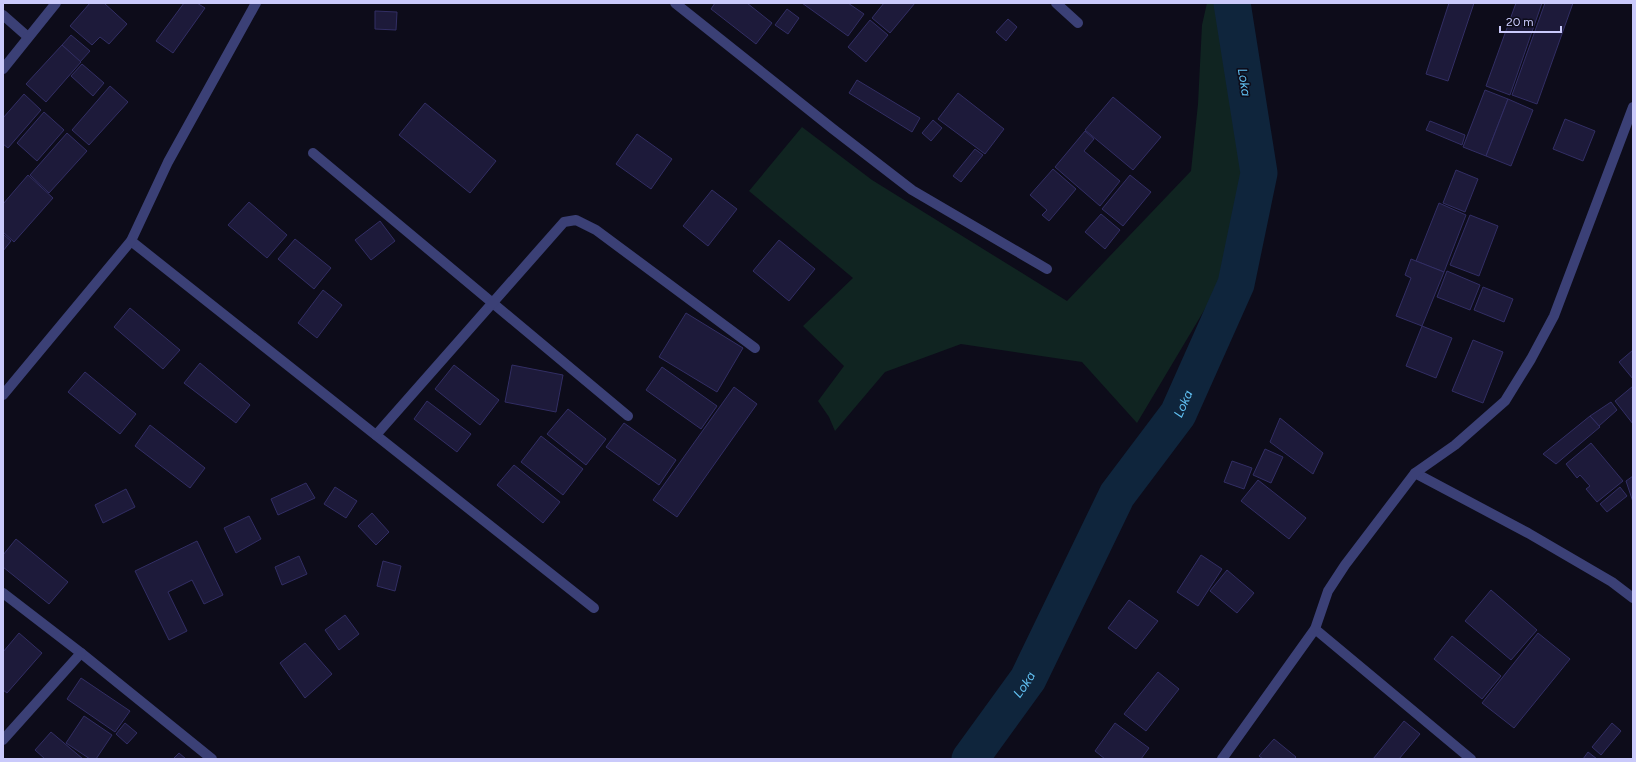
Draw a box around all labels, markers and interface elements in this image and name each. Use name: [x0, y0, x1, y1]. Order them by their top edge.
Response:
scale bar: [1500, 8, 1561, 34]
text: 20 m: [1506, 15, 1534, 29]
water label: Loka: [1235, 67, 1254, 97]
water label: Loka: [1171, 388, 1196, 420]
water label: Loka: [1010, 669, 1039, 701]

